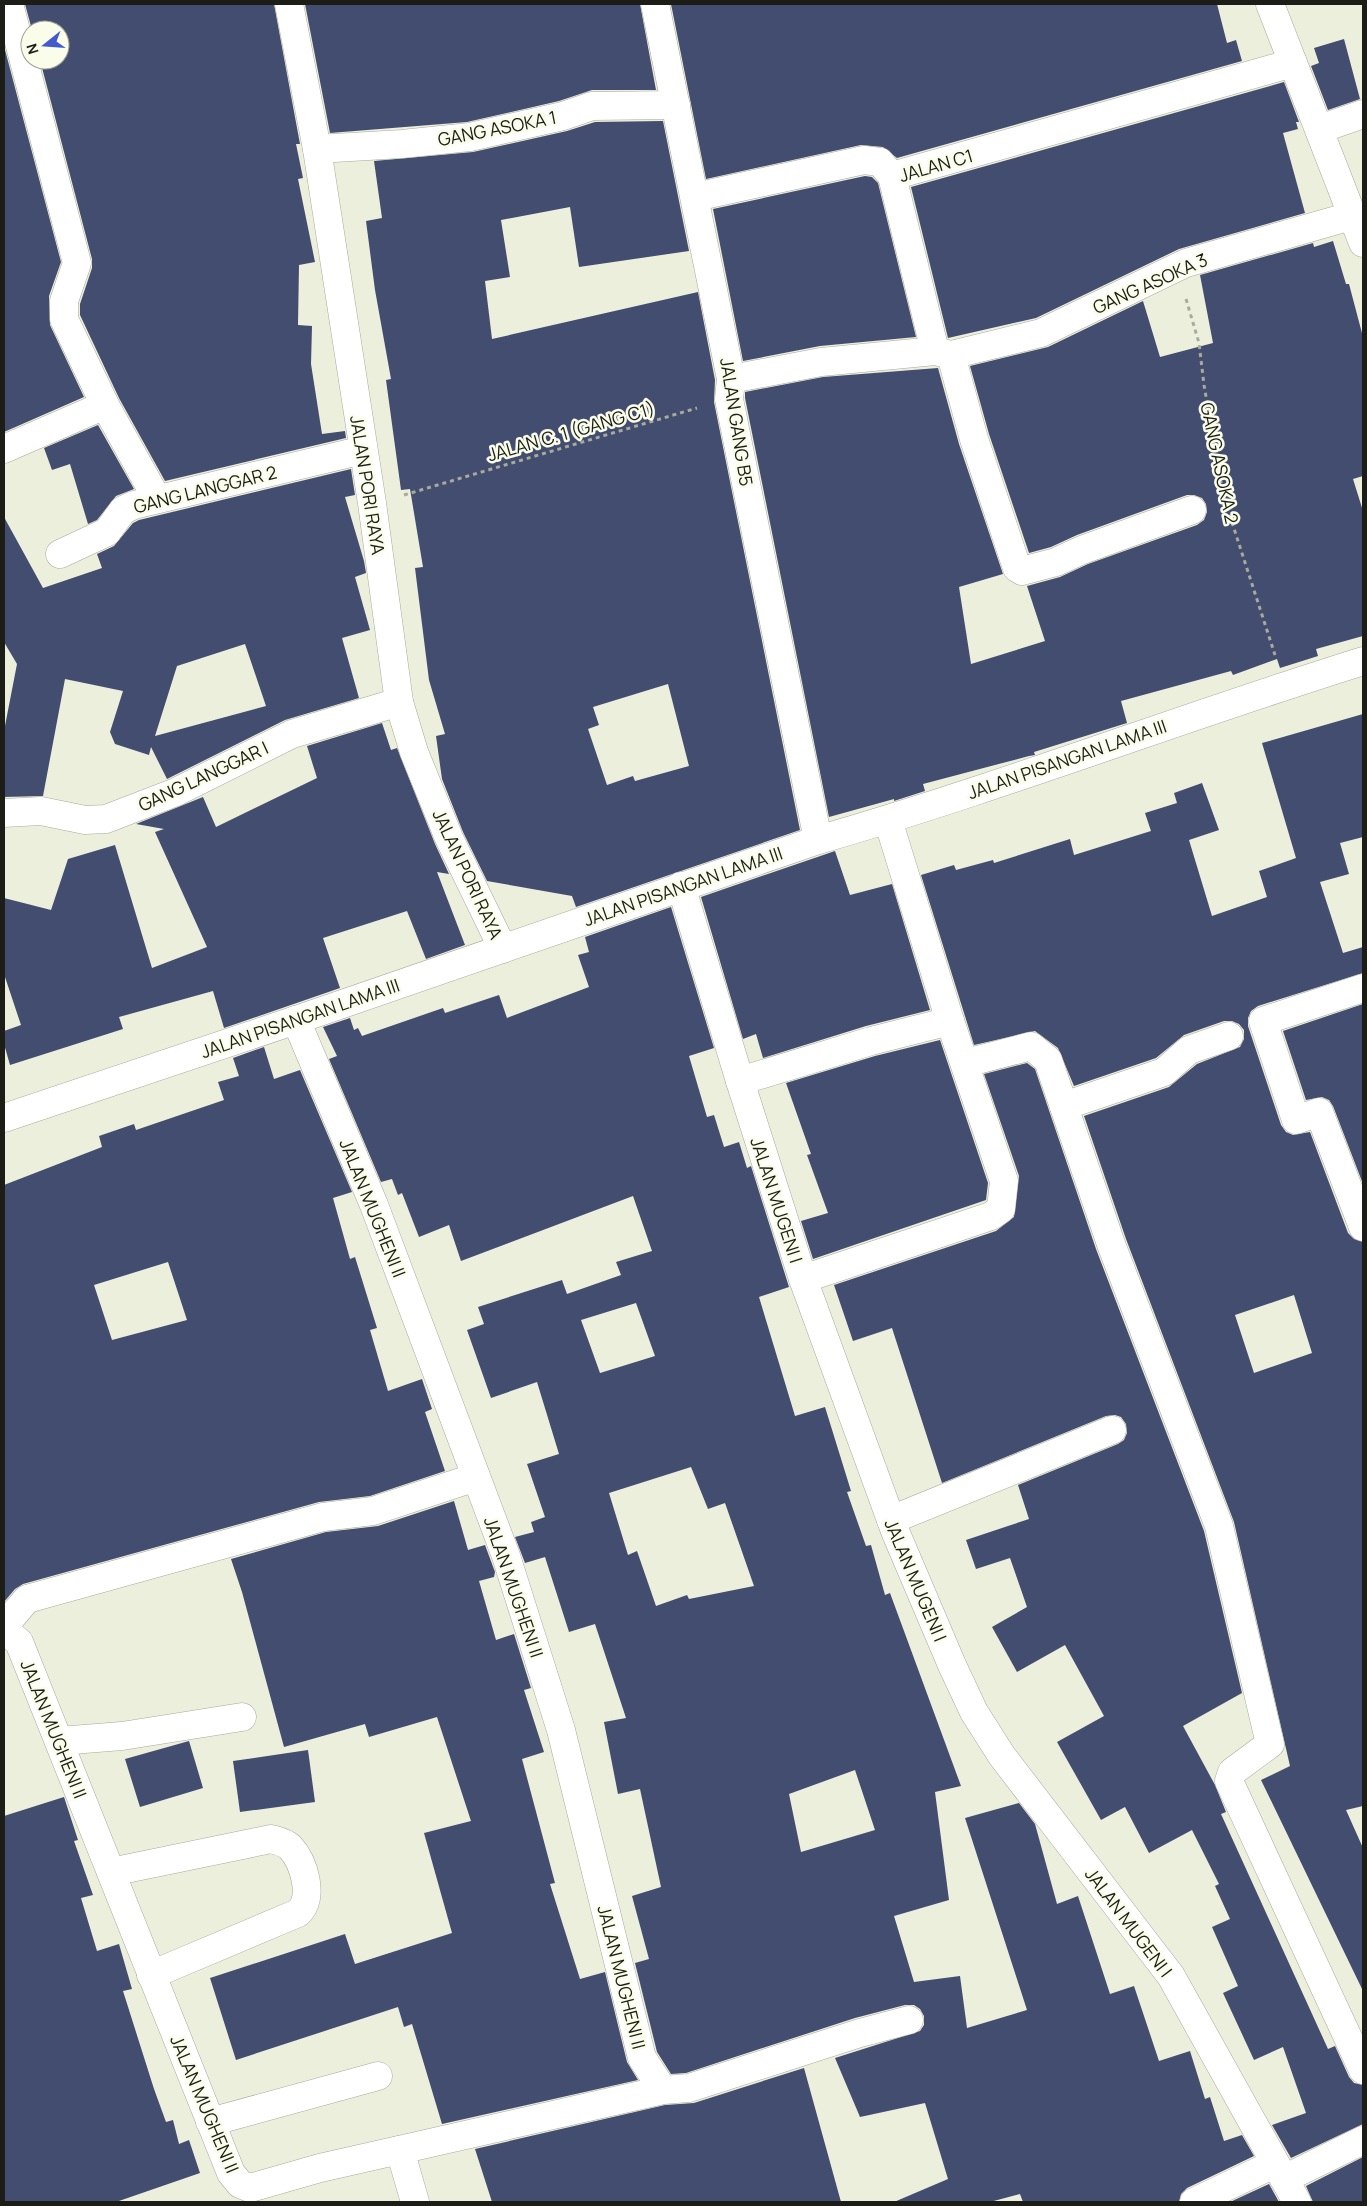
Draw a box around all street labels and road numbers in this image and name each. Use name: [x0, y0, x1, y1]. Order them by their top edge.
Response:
street label: GANG ASOKA 1: [436, 105, 558, 151]
street label: JALAN C1: [896, 143, 976, 187]
street label: GANG ASOKA 3: [1089, 247, 1211, 319]
street label: JALAN GANG B5: [715, 356, 759, 488]
street label: JALAN C. 1 (GANG C1): [484, 396, 658, 466]
street label: GANG ASOKA 2: [1195, 400, 1245, 526]
street label: JALAN PORI RAYA: [345, 414, 391, 557]
street label: GANG LANGGAR 2: [131, 460, 279, 518]
street label: JALAN PISANGAN LAMA III: [964, 714, 1170, 804]
street label: GANG LANGGAR I: [134, 735, 272, 817]
street label: JALAN PORI RAYA: [427, 805, 509, 943]
street label: JALAN PISANGAN LAMA III: [580, 841, 786, 931]
street label: JALAN PISANGAN LAMA III: [197, 973, 403, 1063]
street label: JALAN MUGENI I: [745, 1134, 809, 1266]
street label: JALAN MUGHENI II: [334, 1135, 412, 1281]
street label: JALAN MUGHENI II: [479, 1513, 549, 1661]
street label: JALAN MUGENI I: [879, 1515, 953, 1645]
street label: JALAN MUGHENI II: [15, 1656, 93, 1802]
street label: JALAN MUGENI I: [1080, 1862, 1178, 1982]
street label: JALAN MUGHENI II: [593, 1903, 651, 2051]
street label: JALAN MUGHENI II: [165, 2031, 245, 2177]

